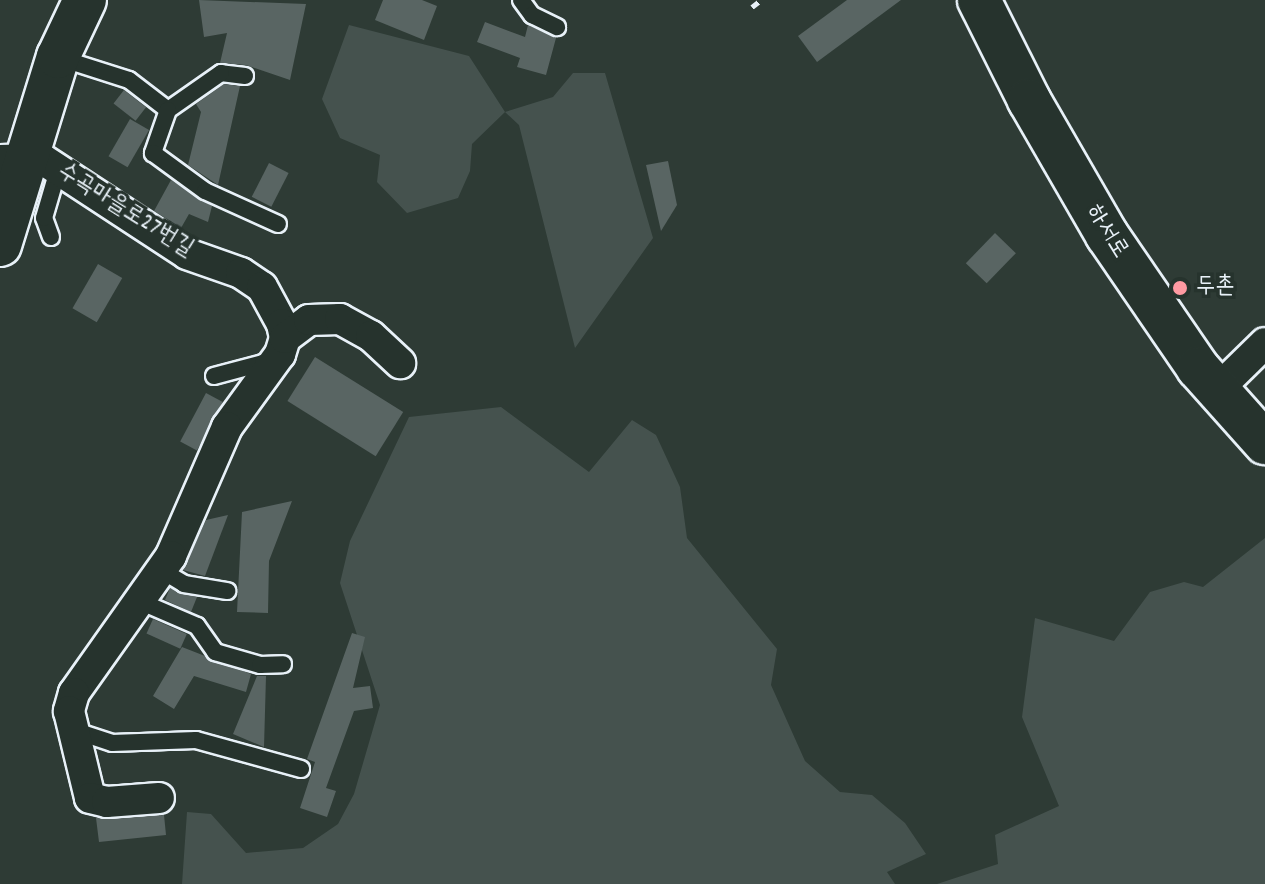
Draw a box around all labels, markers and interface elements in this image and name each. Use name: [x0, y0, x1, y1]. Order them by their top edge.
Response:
street label: 수곡마을로27번길: [52, 158, 198, 264]
street label: 하서로: [1078, 200, 1134, 264]
place label: 두촌: [1196, 274, 1235, 302]
marker: 두촌: [1171, 279, 1189, 297]

